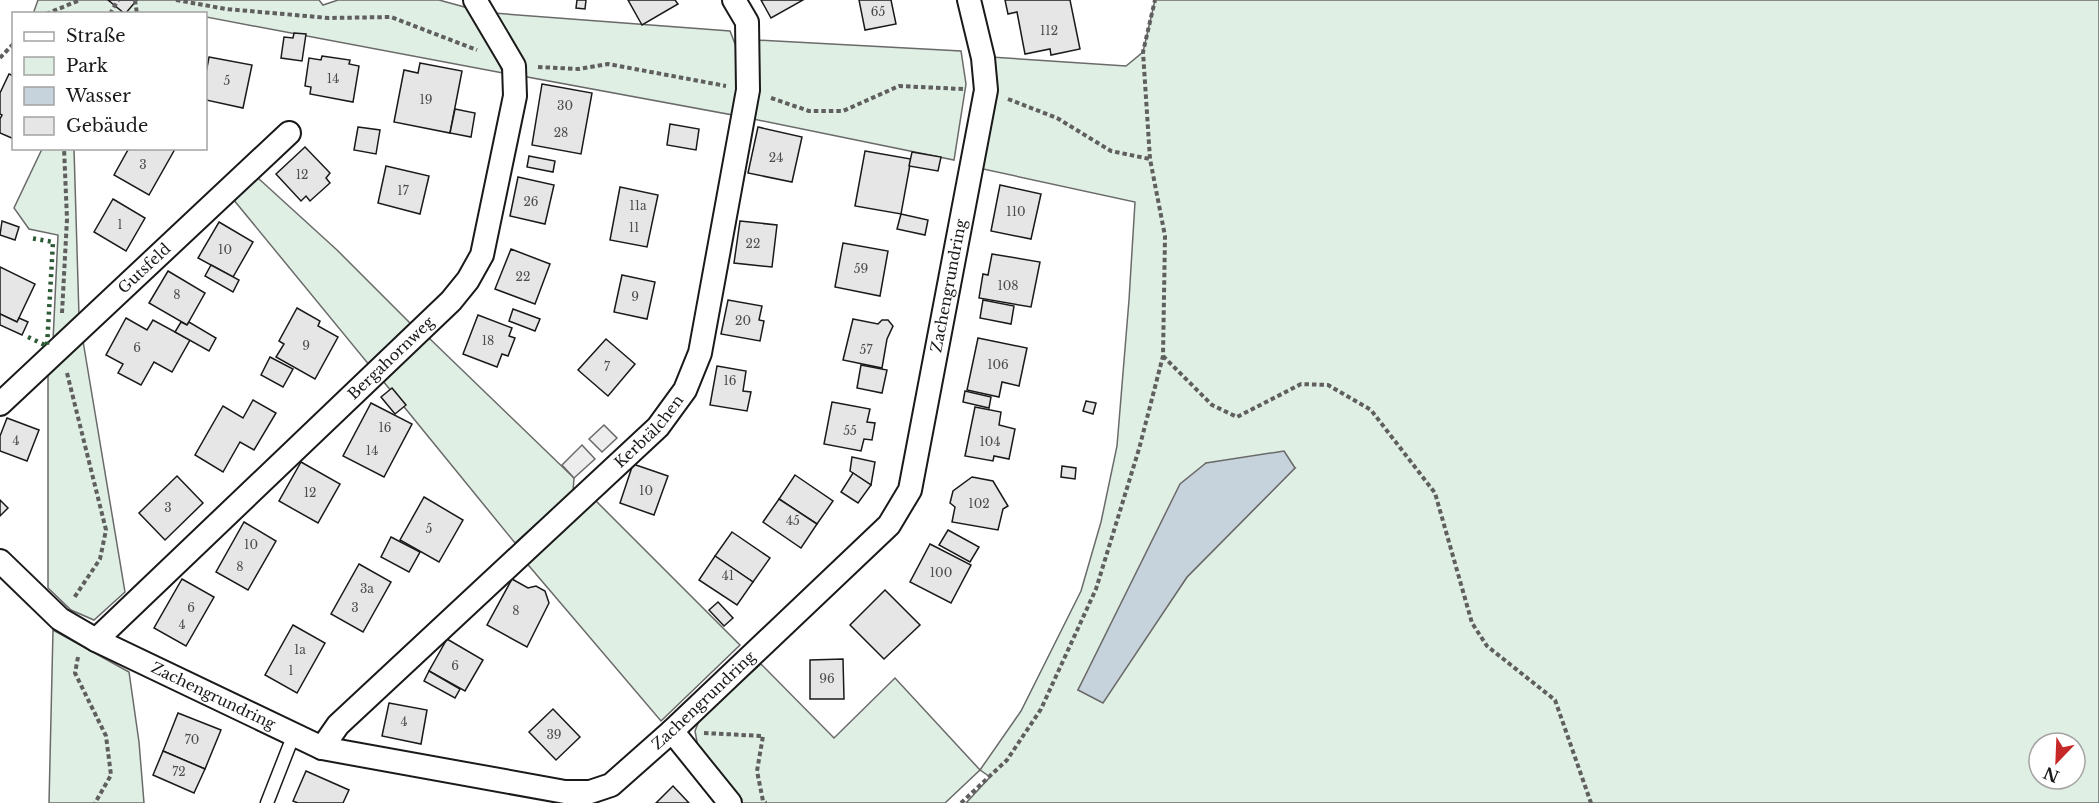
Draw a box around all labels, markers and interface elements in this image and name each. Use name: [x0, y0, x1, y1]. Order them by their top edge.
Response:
house number: 65: [871, 4, 885, 19]
legend: [12, 12, 207, 150]
house number: 112: [1040, 23, 1058, 38]
text: Straße: [66, 25, 126, 47]
text: Park: [66, 55, 108, 77]
house number: 14: [327, 71, 339, 86]
house number: 5: [224, 73, 231, 88]
text: Wasser: [65, 85, 131, 107]
house number: 19: [419, 92, 433, 107]
house number: 30: [557, 98, 573, 113]
text: Gebäude: [66, 115, 148, 137]
house number: 28: [554, 125, 568, 140]
house number: 24: [769, 150, 783, 165]
house number: 3: [139, 157, 147, 172]
house number: 12: [296, 167, 308, 182]
house number: 17: [397, 183, 410, 198]
house number: 26: [523, 194, 539, 209]
house number: 11a: [629, 198, 647, 213]
house number: 110: [1006, 204, 1026, 219]
street label: Zachengrundring: [926, 216, 970, 354]
house number: 1: [117, 217, 123, 232]
house number: 11: [629, 220, 639, 235]
house number: 22: [746, 236, 760, 251]
street label: Gutsfeld: [114, 239, 174, 297]
house number: 10: [218, 242, 232, 257]
house number: 59: [854, 261, 868, 276]
house number: 22: [516, 269, 530, 284]
house number: 108: [997, 278, 1019, 293]
house number: 8: [173, 287, 181, 302]
house number: 9: [631, 289, 639, 304]
street label: Bergahornweg: [344, 312, 439, 403]
house number: 20: [735, 313, 751, 328]
house number: 18: [482, 333, 494, 348]
house number: 9: [302, 338, 310, 353]
house number: 6: [133, 340, 141, 355]
house number: 57: [860, 342, 873, 357]
house number: 106: [987, 357, 1009, 372]
house number: 7: [604, 359, 611, 374]
house number: 16: [723, 373, 737, 388]
street label: Kerbtälchen: [610, 391, 687, 472]
house number: 16: [378, 420, 392, 435]
house number: 55: [843, 423, 857, 438]
house number: 4: [12, 433, 20, 448]
house number: 104: [980, 434, 1000, 449]
house number: 14: [366, 443, 378, 458]
house number: 10: [639, 483, 653, 498]
house number: 12: [304, 485, 316, 500]
house number: 102: [968, 496, 990, 511]
house number: 3: [164, 500, 172, 515]
house number: 45: [786, 513, 800, 528]
house number: 5: [426, 521, 433, 536]
house number: 10: [244, 537, 258, 552]
house number: 8: [236, 559, 244, 574]
house number: 100: [930, 565, 952, 580]
house number: 41: [722, 568, 734, 583]
house number: 3a: [360, 581, 374, 596]
house number: 6: [187, 600, 195, 615]
house number: 3: [351, 600, 359, 615]
house number: 8: [512, 603, 520, 618]
house number: 4: [178, 617, 186, 632]
house number: 1a: [294, 642, 306, 657]
street label: Zachengrundring: [647, 646, 760, 754]
street label: Zachengrundring: [148, 658, 280, 734]
house number: 6: [451, 658, 459, 673]
house number: 1: [288, 663, 294, 678]
house number: 96: [819, 671, 835, 686]
house number: 4: [400, 714, 408, 729]
house number: 39: [546, 727, 562, 742]
north arrow: [2027, 731, 2087, 791]
house number: 70: [185, 732, 199, 747]
text: N: [2040, 763, 2062, 787]
house number: 72: [172, 764, 186, 779]

